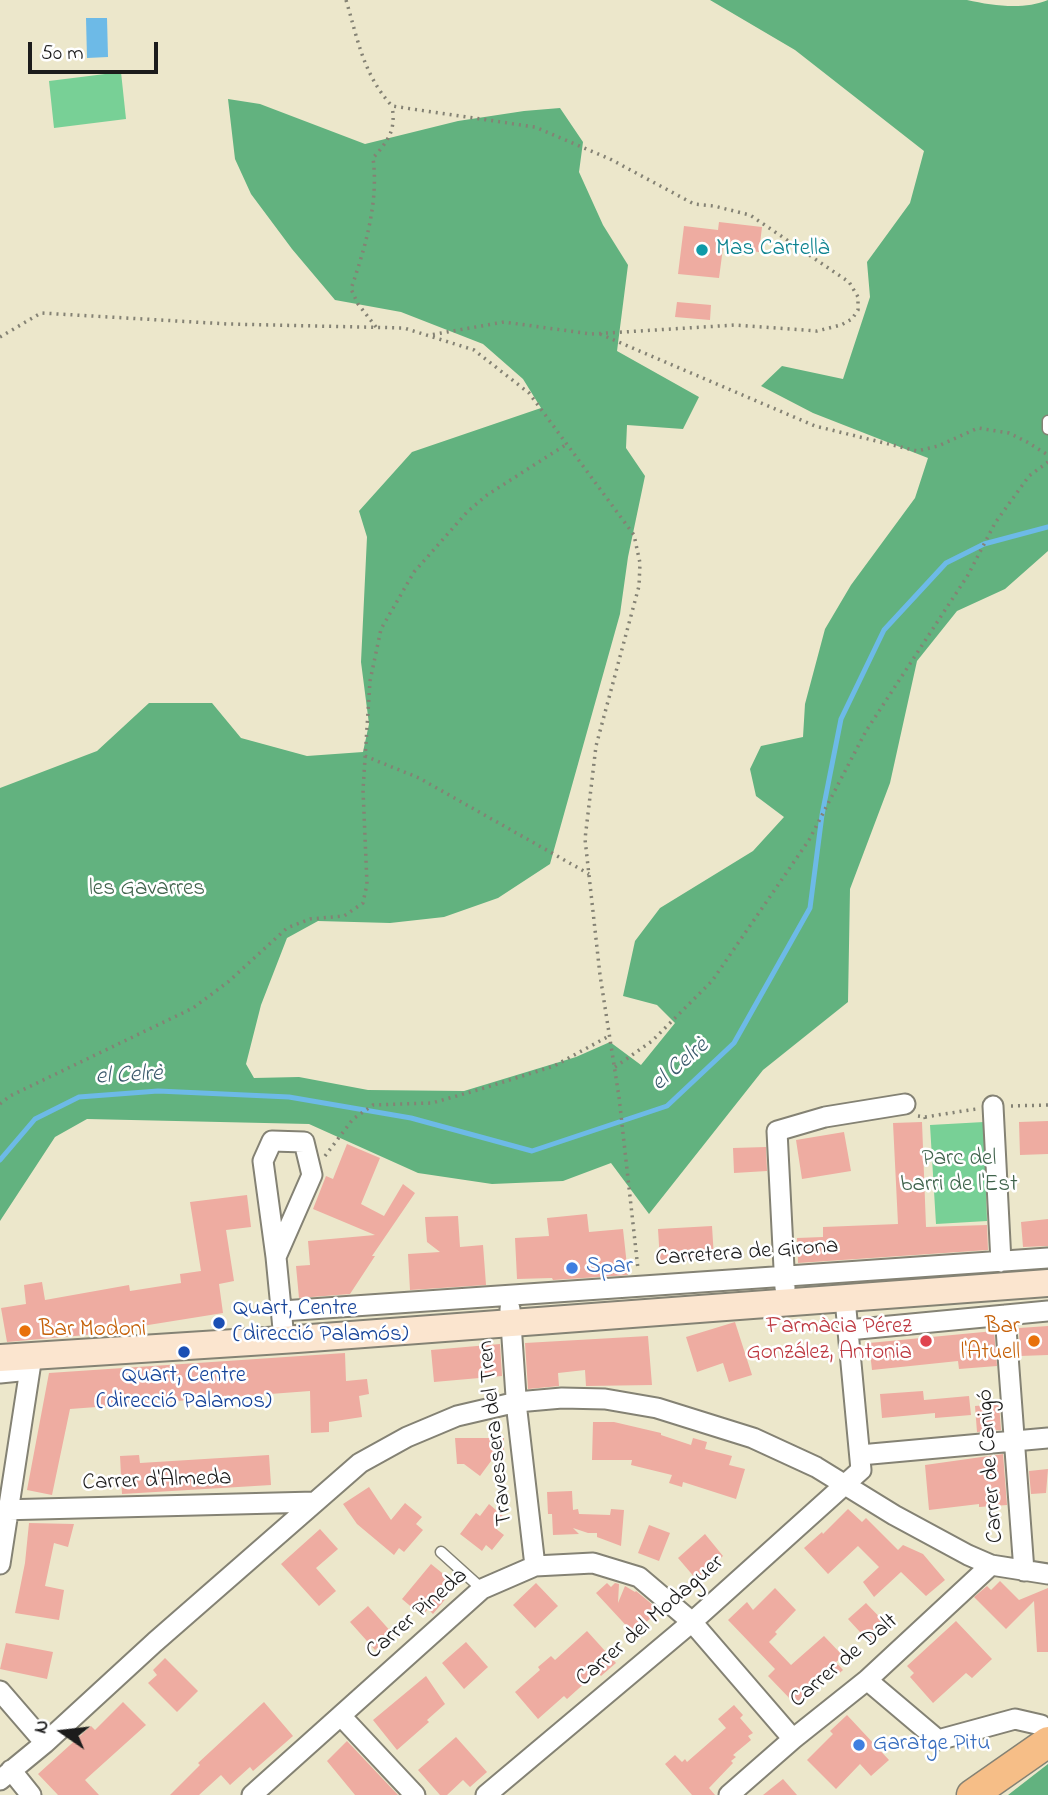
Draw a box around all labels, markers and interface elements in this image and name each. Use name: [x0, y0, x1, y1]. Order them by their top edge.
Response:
scale bar: [32, 28, 161, 72]
text: 50 m: [41, 39, 84, 69]
place label: Mas Cartellà: [716, 236, 829, 264]
marker: Mas Cartellà: [694, 242, 710, 258]
park label: les Gavarres: [89, 876, 205, 904]
water label: el Celrè: [646, 1033, 716, 1099]
water label: el Celrè: [95, 1061, 163, 1093]
park label: Parc del barri de l'Est: [900, 1146, 1018, 1200]
street label: Carretera de Girona: [655, 1234, 839, 1274]
place label: Spar: [586, 1254, 633, 1282]
marker: Spar: [564, 1260, 580, 1276]
place label: Quart, Centre (direcció Palamós): [233, 1296, 408, 1350]
place label: Farmàcia Pérez González, Antonia: [746, 1314, 912, 1368]
place label: Bar l'Atuell: [961, 1314, 1020, 1368]
marker: Quart, Centre (direcció Palamós): [211, 1315, 227, 1331]
place label: Bar Modoni: [39, 1317, 146, 1345]
marker: Bar Modoni: [17, 1323, 33, 1339]
marker: Farmàcia Pérez González, Antonia: [918, 1333, 934, 1349]
marker: Bar l'Atuell: [1026, 1333, 1042, 1349]
street label: Travessera del Tren: [474, 1339, 520, 1527]
marker: Quart, Centre (direcció Palamos): [176, 1344, 192, 1360]
place label: Quart, Centre (direcció Palamos): [96, 1363, 272, 1417]
street label: Carrer de Canigó: [973, 1388, 1011, 1544]
street label: Carrer d'Almeda: [82, 1466, 232, 1498]
street label: Carrer del Modaguer: [571, 1550, 731, 1694]
street label: Carrer Pineda: [362, 1563, 474, 1667]
street label: Carrer de Dalt: [785, 1609, 905, 1715]
north arrow: [28, 1697, 98, 1767]
text: N: [27, 1717, 57, 1736]
place label: Garatge Pitu: [873, 1731, 990, 1759]
marker: Garatge Pitu: [851, 1737, 867, 1753]

